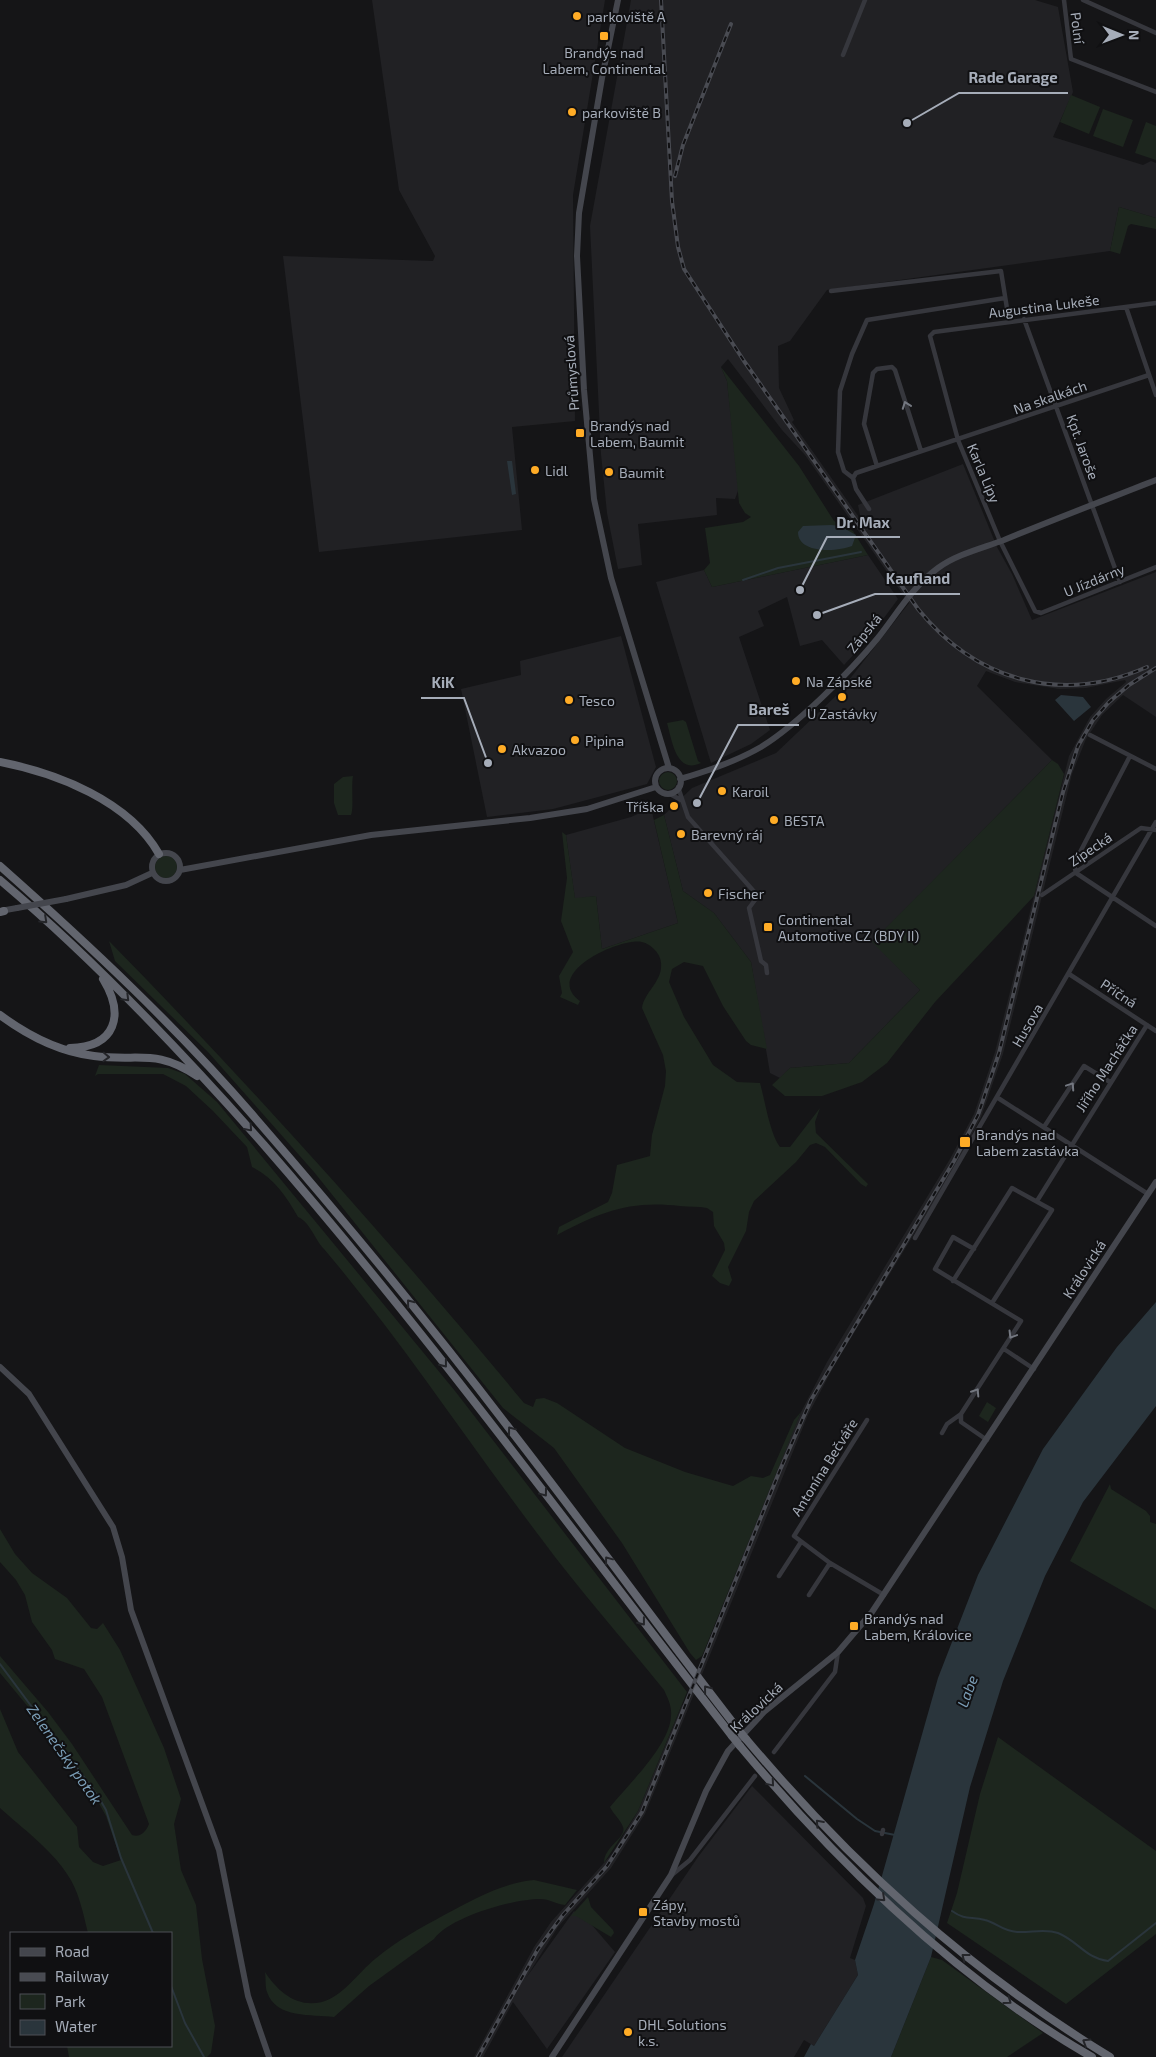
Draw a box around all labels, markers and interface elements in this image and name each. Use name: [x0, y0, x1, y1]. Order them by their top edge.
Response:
place label: parkoviště A: [587, 8, 666, 25]
marker: parkoviště A: [571, 10, 583, 22]
north arrow: [1096, 10, 1146, 60]
street label: Polní: [1068, 11, 1088, 45]
marker: Brandýs nad Labem, Continental: [598, 30, 610, 42]
text: N: [1126, 30, 1143, 40]
place label: Brandýs nad Labem, Continental: [543, 44, 666, 77]
callout: Rade Garage: [959, 63, 1068, 93]
text: Rade Garage: [968, 68, 1058, 86]
place label: parkoviště B: [582, 104, 661, 121]
marker: parkoviště B: [566, 106, 578, 118]
street label: Augustina Lukeše: [988, 291, 1100, 321]
street label: Průmyslová: [560, 335, 582, 411]
street label: Na skalkách: [1011, 376, 1089, 418]
one-way arrow: [902, 401, 912, 410]
street label: Kpt. Jaroše: [1063, 412, 1103, 482]
place label: Brandýs nad Labem, Baumit: [590, 417, 684, 450]
marker: Brandýs nad Labem, Baumit: [574, 427, 586, 439]
street label: Karla Lípy: [964, 441, 1004, 506]
place label: Lidl: [545, 462, 569, 479]
marker: Lidl: [529, 464, 541, 476]
place label: Baumit: [619, 464, 664, 481]
marker: Baumit: [603, 466, 615, 478]
callout: Dr. Max: [827, 507, 900, 537]
text: Dr. Max: [836, 513, 890, 531]
street label: U Jízdárny: [1061, 560, 1128, 600]
callout: Kaufland: [875, 564, 960, 594]
text: Kaufland: [886, 569, 950, 587]
street label: Zápská: [843, 610, 885, 656]
callout: KiK: [421, 668, 464, 698]
text: KiK: [431, 673, 455, 691]
place label: Na Zápské: [806, 673, 872, 690]
marker: Na Zápské: [790, 675, 802, 687]
marker: U Zastávky: [836, 691, 848, 703]
place label: Tesco: [579, 692, 615, 709]
marker: Tesco: [563, 694, 575, 706]
callout: Bareš: [738, 695, 799, 725]
text: Bareš: [749, 700, 789, 718]
place label: U Zastávky: [807, 705, 878, 722]
place label: Pipina: [585, 732, 624, 749]
marker: Pipina: [569, 734, 581, 746]
place label: Akvazoo: [512, 741, 566, 758]
marker: Akvazoo: [496, 743, 508, 755]
place label: Karoil: [732, 783, 770, 800]
marker: Karoil: [716, 785, 728, 797]
place label: Tříška: [626, 798, 664, 815]
marker: Tříška: [668, 800, 680, 812]
place label: BESTA: [784, 812, 825, 829]
marker: BESTA: [768, 814, 780, 826]
place label: Barevný ráj: [691, 826, 763, 843]
marker: Barevný ráj: [675, 828, 687, 840]
street label: Zípecká: [1065, 828, 1115, 870]
place label: Fischer: [718, 885, 765, 902]
marker: Fischer: [702, 887, 714, 899]
place label: Continental Automotive CZ (BDY II): [778, 911, 919, 944]
one-way arrow: [39, 914, 48, 923]
marker: Continental Automotive CZ (BDY II): [762, 921, 774, 933]
street label: Příčná: [1098, 975, 1140, 1011]
one-way arrow: [120, 992, 129, 1001]
street label: Husova: [1008, 1000, 1046, 1050]
street label: Jiřího Macháčka: [1071, 1021, 1141, 1115]
one-way arrow: [103, 1052, 111, 1062]
one-way arrow: [1064, 1082, 1074, 1091]
one-way arrow: [243, 1122, 251, 1131]
place label: Brandýs nad Labem zastávka: [976, 1126, 1079, 1159]
marker: Brandýs nad Labem zastávka: [958, 1135, 972, 1149]
street label: Královická: [1059, 1237, 1109, 1301]
one-way arrow: [407, 1300, 416, 1309]
one-way arrow: [1009, 1330, 1019, 1339]
one-way arrow: [439, 1358, 447, 1367]
one-way arrow: [969, 1389, 979, 1398]
street label: Antonína Bečváře: [787, 1415, 861, 1519]
one-way arrow: [508, 1426, 517, 1436]
one-way arrow: [538, 1487, 546, 1496]
one-way arrow: [605, 1557, 614, 1566]
place label: Brandýs nad Labem, Královice: [864, 1610, 972, 1643]
one-way arrow: [637, 1616, 645, 1625]
marker: Brandýs nad Labem, Královice: [848, 1620, 860, 1632]
water label: Labe: [953, 1672, 981, 1710]
street label: Královická: [726, 1678, 786, 1736]
one-way arrow: [705, 1686, 713, 1695]
water label: Zelenečský potok: [23, 1700, 106, 1808]
one-way arrow: [766, 1778, 775, 1787]
one-way arrow: [816, 1819, 825, 1828]
one-way arrow: [877, 1892, 886, 1901]
place label: Zápy, Stavby mostů: [653, 1896, 740, 1929]
marker: Zápy, Stavby mostů: [637, 1906, 649, 1918]
legend: [10, 1932, 172, 2047]
text: Road: [55, 1942, 90, 1960]
one-way arrow: [962, 1954, 971, 1962]
text: Railway: [55, 1967, 109, 1985]
text: Park: [55, 1992, 86, 2010]
one-way arrow: [1002, 1995, 1012, 2004]
place label: DHL Solutions k.s.: [638, 2016, 727, 2049]
text: Water: [55, 2017, 97, 2035]
marker: DHL Solutions k.s.: [622, 2026, 634, 2038]
one-way arrow: [1082, 2038, 1091, 2048]

